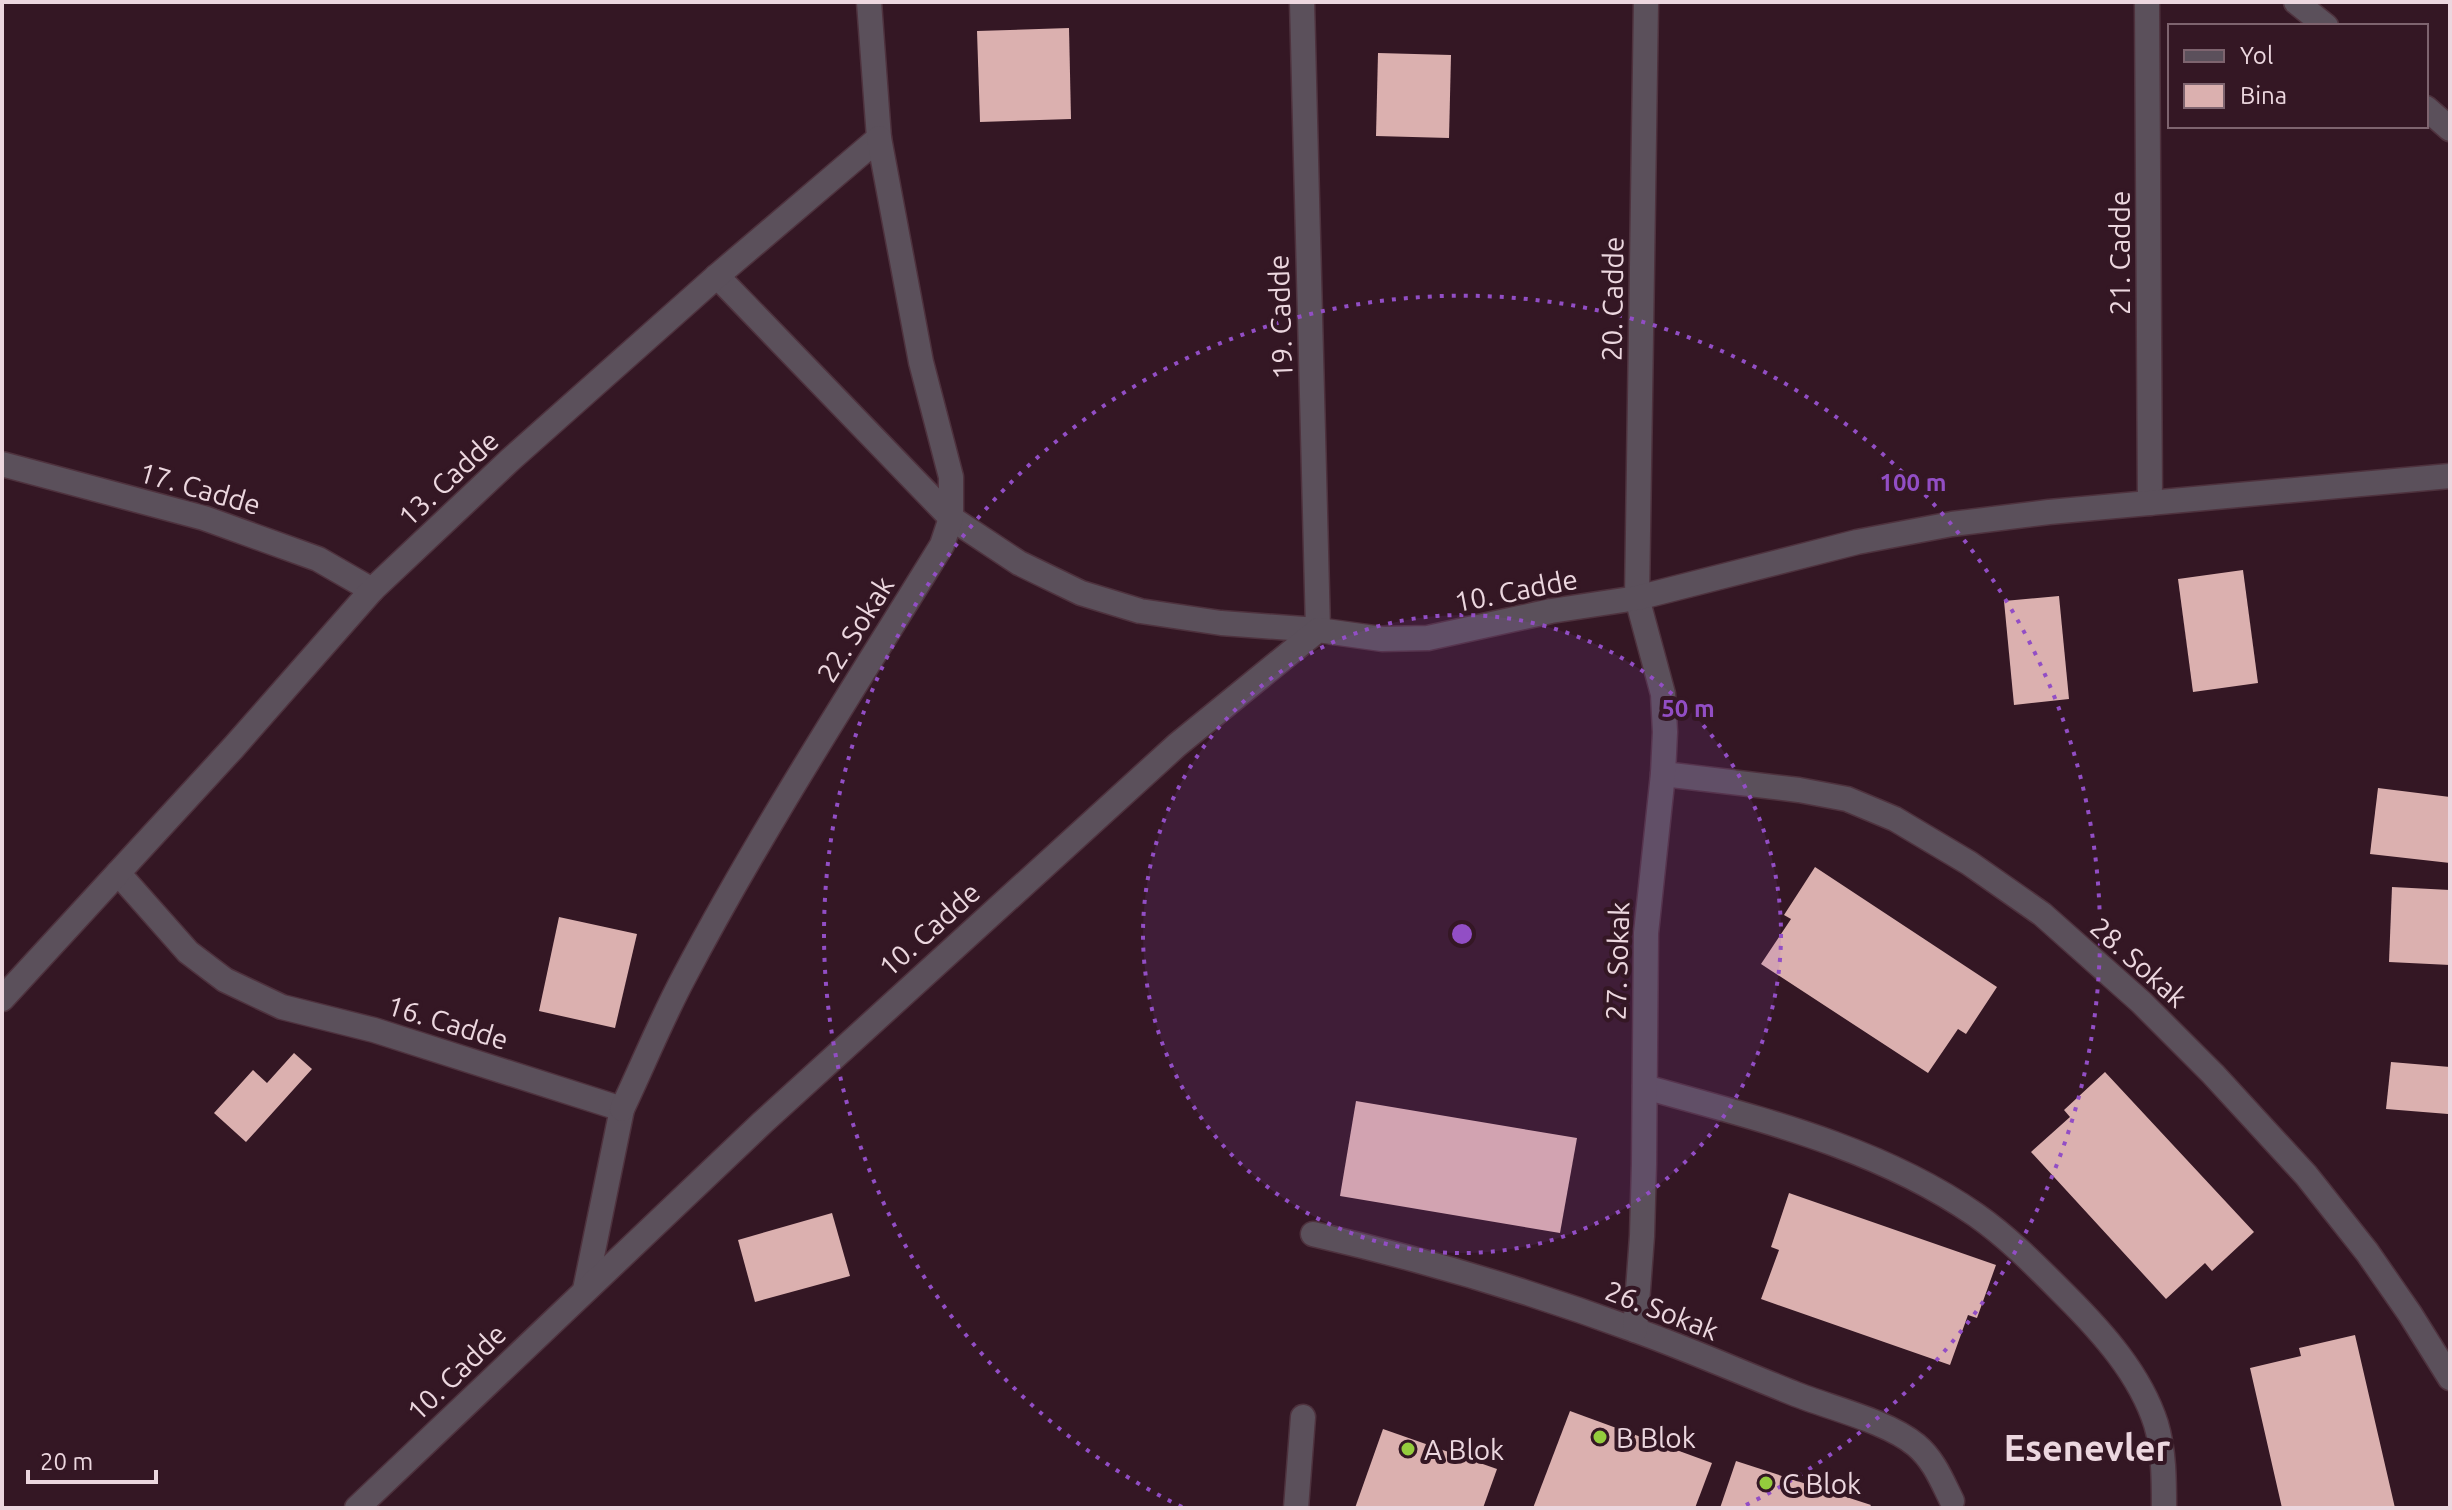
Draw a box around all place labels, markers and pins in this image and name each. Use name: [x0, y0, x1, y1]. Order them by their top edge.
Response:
centre of rings: [1448, 920, 1476, 948]
place label: B Blok: [1616, 1422, 1696, 1453]
marker: B Blok: [1591, 1428, 1609, 1446]
place label: A Blok: [1424, 1434, 1504, 1465]
marker: A Blok: [1399, 1440, 1417, 1458]
place label: C Blok: [1782, 1468, 1861, 1499]
marker: C Blok: [1757, 1474, 1775, 1492]

